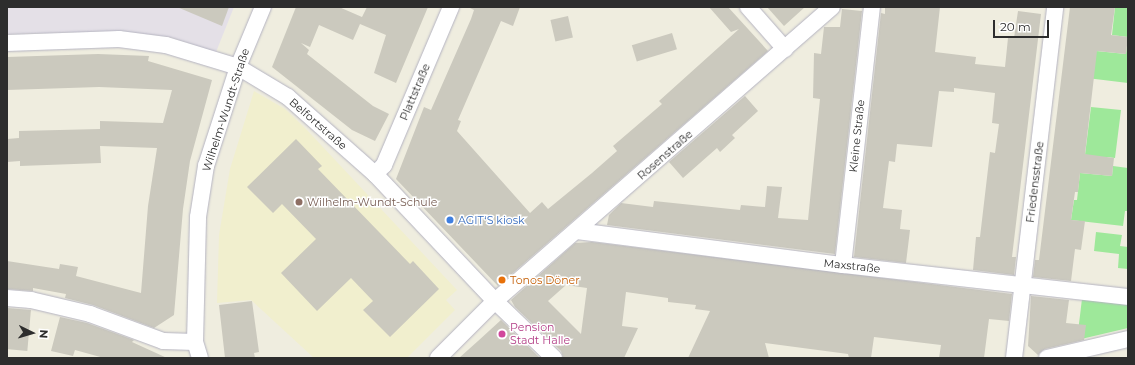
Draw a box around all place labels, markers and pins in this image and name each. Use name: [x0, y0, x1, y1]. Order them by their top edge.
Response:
place label: Wilhelm-Wundt-Schule: [307, 195, 437, 209]
marker: Wilhelm-Wundt-Schule: [294, 197, 304, 207]
place label: AGIT‘S kiosk: [458, 213, 525, 227]
marker: AGIT‘S kiosk: [445, 215, 455, 225]
place label: Tonos Döner: [510, 273, 580, 287]
marker: Tonos Döner: [497, 275, 507, 285]
place label: Pension Stadt Halle: [510, 321, 570, 347]
marker: Pension Stadt Halle: [497, 329, 507, 339]

